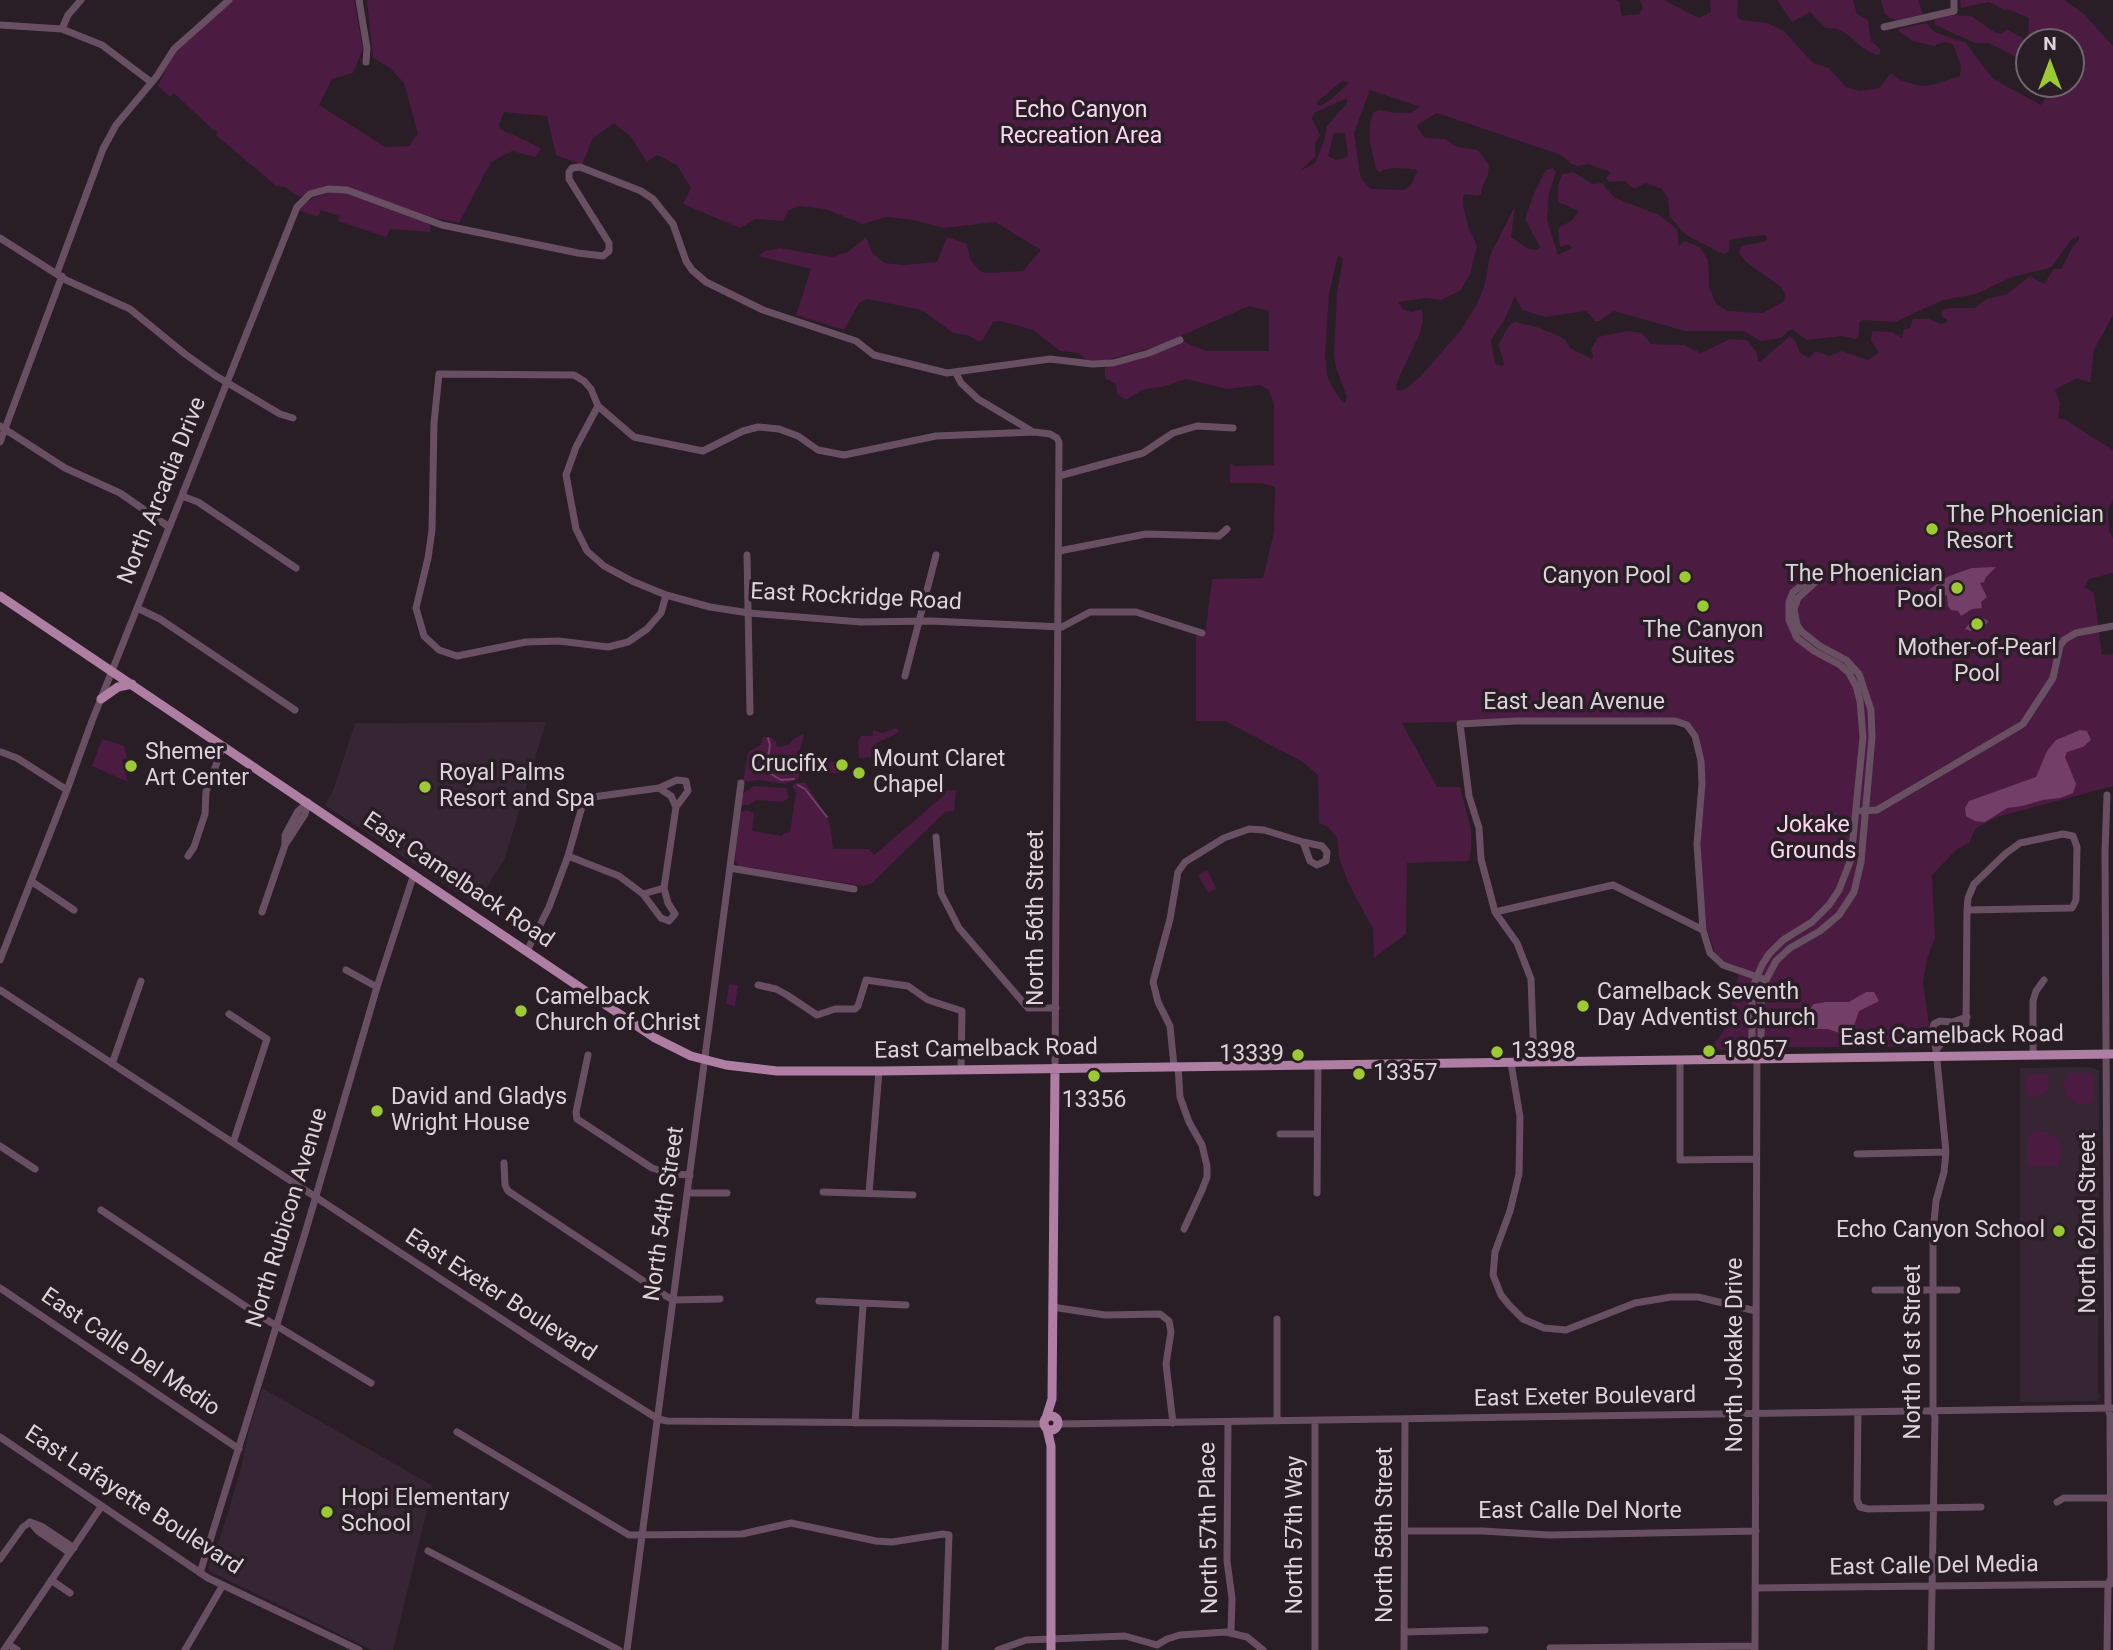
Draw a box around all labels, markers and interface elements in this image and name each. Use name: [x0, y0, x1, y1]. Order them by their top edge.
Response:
north arrow: [2015, 28, 2085, 98]
text: N: [2043, 32, 2057, 55]
park label: Echo Canyon Recreation Area: [1000, 97, 1162, 151]
street label: North Arcadia Drive: [113, 393, 213, 589]
place label: The Phoenician Resort: [1946, 502, 2104, 556]
marker: The Phoenician Resort: [1924, 521, 1940, 537]
place label: The Phoenician Pool: [1785, 561, 1943, 615]
place label: Canyon Pool: [1542, 563, 1671, 591]
marker: Canyon Pool: [1677, 569, 1693, 585]
street label: East Rockridge Road: [750, 579, 962, 617]
marker: The Phoenician Pool: [1949, 580, 1965, 596]
marker: The Canyon Suites: [1695, 598, 1711, 614]
marker: Mother-of-Pearl Pool: [1969, 616, 1985, 632]
place label: The Canyon Suites: [1642, 617, 1764, 671]
place label: Mother-of-Pearl Pool: [1897, 635, 2057, 689]
street label: East Jean Avenue: [1483, 689, 1665, 717]
place label: Shemer Art Center: [145, 739, 249, 793]
place label: Mount Claret Chapel: [873, 746, 1005, 800]
place label: Crucifix: [751, 751, 828, 779]
marker: Crucifix: [834, 757, 850, 773]
marker: Shemer Art Center: [123, 758, 139, 774]
place label: Royal Palms Resort and Spa: [439, 760, 595, 814]
marker: Mount Claret Chapel: [851, 765, 867, 781]
marker: Royal Palms Resort and Spa: [417, 779, 433, 795]
street label: East Camelback Road: [358, 807, 558, 955]
park label: Jokake Grounds: [1770, 812, 1856, 866]
street label: North 56th Street: [1023, 830, 1051, 1006]
place label: Camelback Seventh Day Adventist Church: [1597, 979, 1816, 1033]
place label: Camelback Church of Christ: [535, 984, 701, 1038]
marker: Camelback Seventh Day Adventist Church: [1575, 998, 1591, 1014]
marker: Camelback Church of Christ: [513, 1003, 529, 1019]
street label: East Camelback Road: [1840, 1021, 2064, 1053]
street label: East Camelback Road: [874, 1034, 1098, 1066]
place label: 18057: [1723, 1037, 1788, 1065]
place label: 13398: [1511, 1038, 1576, 1066]
place label: 13339: [1219, 1041, 1284, 1069]
marker: 18057: [1701, 1043, 1717, 1059]
marker: 13398: [1489, 1044, 1505, 1060]
marker: 13339: [1290, 1047, 1306, 1063]
place label: 13357: [1373, 1060, 1438, 1088]
marker: 13357: [1351, 1066, 1367, 1082]
marker: 13356: [1086, 1068, 1102, 1084]
place label: David and Gladys Wright House: [391, 1084, 567, 1138]
place label: 13356: [1062, 1087, 1126, 1115]
marker: David and Gladys Wright House: [369, 1103, 385, 1119]
street label: North Rubicon Avenue: [241, 1105, 335, 1331]
street label: North 54th Street: [639, 1125, 691, 1303]
street label: North 62nd Street: [2075, 1132, 2103, 1314]
place label: Echo Canyon School: [1836, 1217, 2045, 1245]
marker: Echo Canyon School: [2051, 1223, 2067, 1239]
street label: East Exeter Boulevard: [399, 1224, 601, 1368]
street label: North Jokake Drive: [1722, 1258, 1750, 1452]
street label: North 61st Street: [1900, 1264, 1928, 1440]
street label: East Calle Del Medio: [35, 1283, 225, 1423]
street label: East Exeter Boulevard: [1474, 1382, 1696, 1414]
street label: East Lafayette Boulevard: [19, 1420, 247, 1582]
street label: North 57th Place: [1195, 1442, 1225, 1614]
street label: North 58th Street: [1372, 1447, 1400, 1623]
street label: North 57th Way: [1282, 1456, 1310, 1614]
place label: Hopi Elementary School: [341, 1485, 510, 1539]
street label: East Calle Del Norte: [1478, 1498, 1682, 1526]
marker: Hopi Elementary School: [319, 1504, 335, 1520]
street label: East Calle Del Media: [1829, 1551, 2039, 1583]

